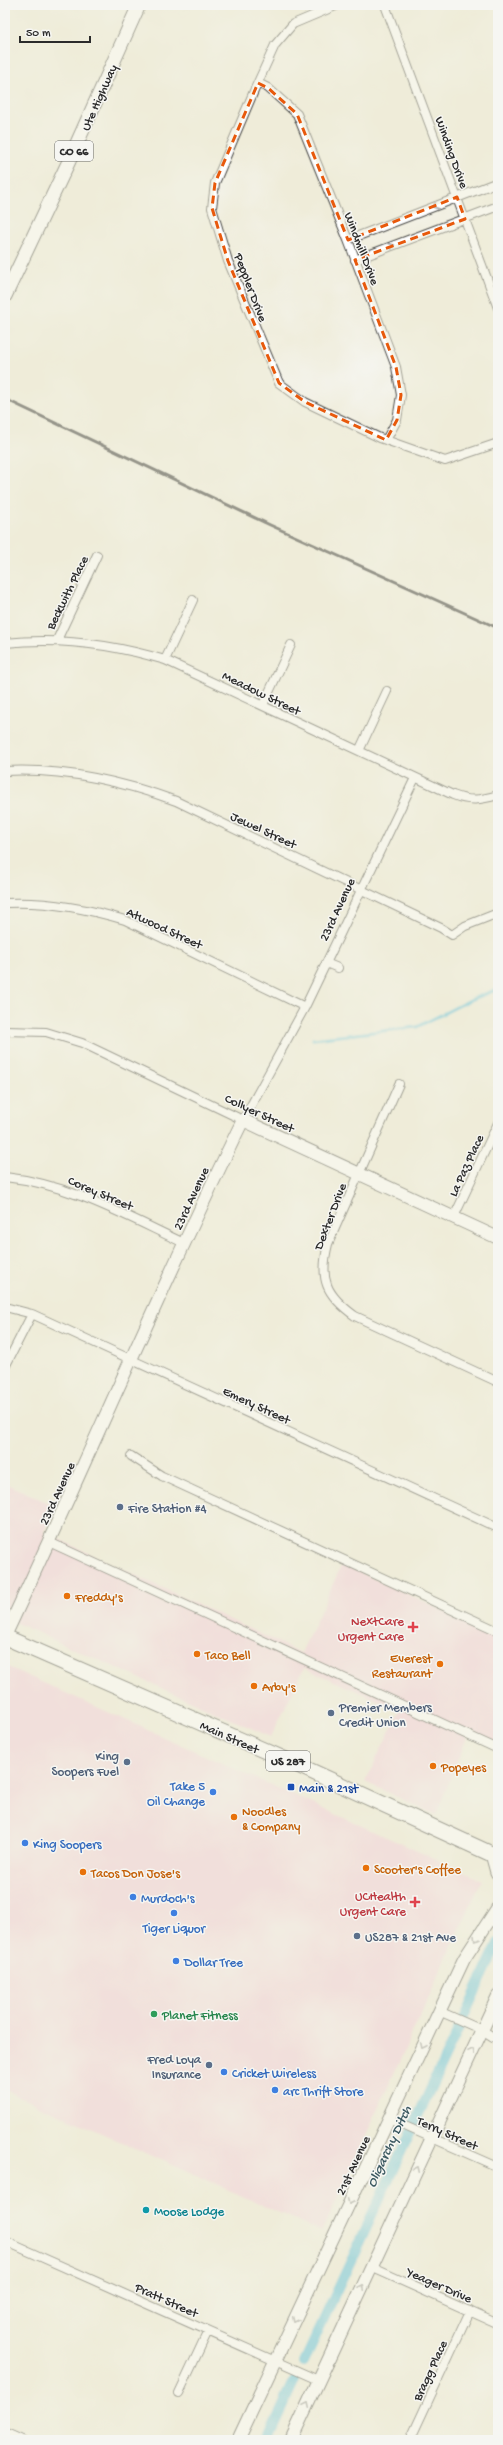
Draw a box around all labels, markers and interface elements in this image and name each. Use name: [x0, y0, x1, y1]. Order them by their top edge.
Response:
scale bar: [20, 18, 90, 44]
text: 50 m: [26, 27, 51, 41]
street label: Ute Highway: [79, 62, 122, 133]
street label: Winding Drive: [431, 115, 471, 191]
road number: CO 66: [55, 141, 93, 161]
one-way arrow: [432, 201, 439, 209]
street label: Windmill Drive: [340, 210, 382, 288]
one-way arrow: [388, 242, 395, 250]
street label: Peppler Drive: [229, 251, 270, 325]
street label: Beckwith Place: [43, 554, 93, 633]
street label: Meadow Street: [219, 669, 304, 720]
street label: Jewel Street: [228, 809, 300, 854]
street label: 23rd Avenue: [317, 876, 359, 944]
street label: Atwood Street: [124, 905, 206, 954]
street label: Collyer Street: [222, 1092, 298, 1138]
street label: La Paz Place: [446, 1132, 488, 1199]
street label: 23rd Avenue: [171, 1165, 213, 1233]
street label: Corey Street: [65, 1174, 136, 1215]
street label: Dexter Drive: [311, 1181, 351, 1253]
street label: Emery Street: [220, 1384, 294, 1429]
street label: 23rd Avenue: [37, 1460, 79, 1528]
marker: Fire Station #4: [115, 1502, 125, 1512]
place label: Fire Station #4: [127, 1502, 207, 1517]
marker: Freddy's: [62, 1591, 72, 1601]
place label: Freddy's: [74, 1591, 124, 1606]
place label: NextCare Urgent Care: [338, 1615, 404, 1645]
marker: NextCare Urgent Care: [407, 1621, 419, 1633]
marker: Taco Bell: [192, 1649, 202, 1659]
place label: Taco Bell: [204, 1649, 251, 1664]
place label: Everest Restaurant: [372, 1652, 434, 1682]
marker: Everest Restaurant: [435, 1659, 445, 1669]
marker: Arby's: [249, 1681, 259, 1691]
place label: Arby's: [262, 1681, 297, 1696]
place label: Premier Members Credit Union: [338, 1701, 433, 1731]
marker: Premier Members Credit Union: [326, 1708, 336, 1718]
street label: Main Street: [197, 1719, 262, 1759]
place label: King Soopers Fuel: [52, 1750, 119, 1780]
road number: US 287: [266, 1751, 310, 1771]
marker: King Soopers Fuel: [122, 1757, 132, 1767]
marker: Popeyes: [428, 1761, 438, 1771]
place label: Popeyes: [440, 1761, 487, 1776]
place label: Take 5 Oil Change: [147, 1780, 205, 1810]
marker: Main & 21st: [286, 1782, 296, 1792]
place label: Main & 21st: [299, 1782, 360, 1797]
marker: Take 5 Oil Change: [208, 1787, 218, 1797]
place label: Noodles & Company: [242, 1805, 301, 1835]
marker: Noodles & Company: [229, 1812, 239, 1822]
marker: King Soopers: [20, 1838, 30, 1848]
place label: King Soopers: [33, 1838, 103, 1853]
marker: Scooter's Coffee: [361, 1863, 371, 1873]
place label: Scooter's Coffee: [374, 1863, 461, 1878]
marker: Tacos Don Jose's: [78, 1867, 88, 1877]
place label: Tacos Don Jose's: [90, 1867, 181, 1882]
place label: UCHealth Urgent Care: [340, 1890, 406, 1920]
marker: Murdoch's: [128, 1892, 138, 1902]
place label: Murdoch's: [141, 1892, 196, 1907]
marker: UCHealth Urgent Care: [409, 1896, 421, 1908]
marker: Tiger Liquor: [169, 1908, 179, 1918]
place label: Tiger Liquor: [142, 1922, 207, 1937]
marker: US287 & 21st Ave: [352, 1931, 362, 1941]
place label: US287 & 21st Ave: [365, 1931, 456, 1946]
one-way arrow: [473, 1935, 480, 1942]
marker: Dollar Tree: [171, 1956, 181, 1966]
place label: Dollar Tree: [183, 1956, 243, 1971]
marker: Planet Fitness: [149, 2009, 159, 2019]
place label: Planet Fitness: [161, 2009, 239, 2024]
one-way arrow: [420, 2042, 428, 2049]
one-way arrow: [467, 2048, 475, 2056]
place label: Fred Loya Insurance: [146, 2053, 202, 2083]
marker: Fred Loya Insurance: [204, 2060, 214, 2070]
marker: Cricket Wireless: [219, 2067, 229, 2077]
place label: Cricket Wireless: [232, 2067, 317, 2082]
marker: arc Thrift Store: [270, 2085, 280, 2095]
place label: arc Thrift Store: [283, 2085, 364, 2100]
water label: Oligarchy Ditch: [364, 2103, 417, 2190]
street label: Terry Street: [413, 2114, 481, 2155]
street label: 21st Avenue: [334, 2134, 375, 2198]
one-way arrow: [412, 2166, 420, 2174]
one-way arrow: [347, 2197, 355, 2205]
marker: Moose Lodge: [141, 2205, 151, 2215]
place label: Moose Lodge: [154, 2205, 225, 2220]
street label: Yeager Drive: [403, 2265, 474, 2308]
street label: Pratt Street: [131, 2280, 201, 2323]
one-way arrow: [357, 2284, 365, 2291]
one-way arrow: [292, 2315, 300, 2323]
street label: Bragg Place: [410, 2338, 452, 2404]
one-way arrow: [302, 2401, 310, 2409]

